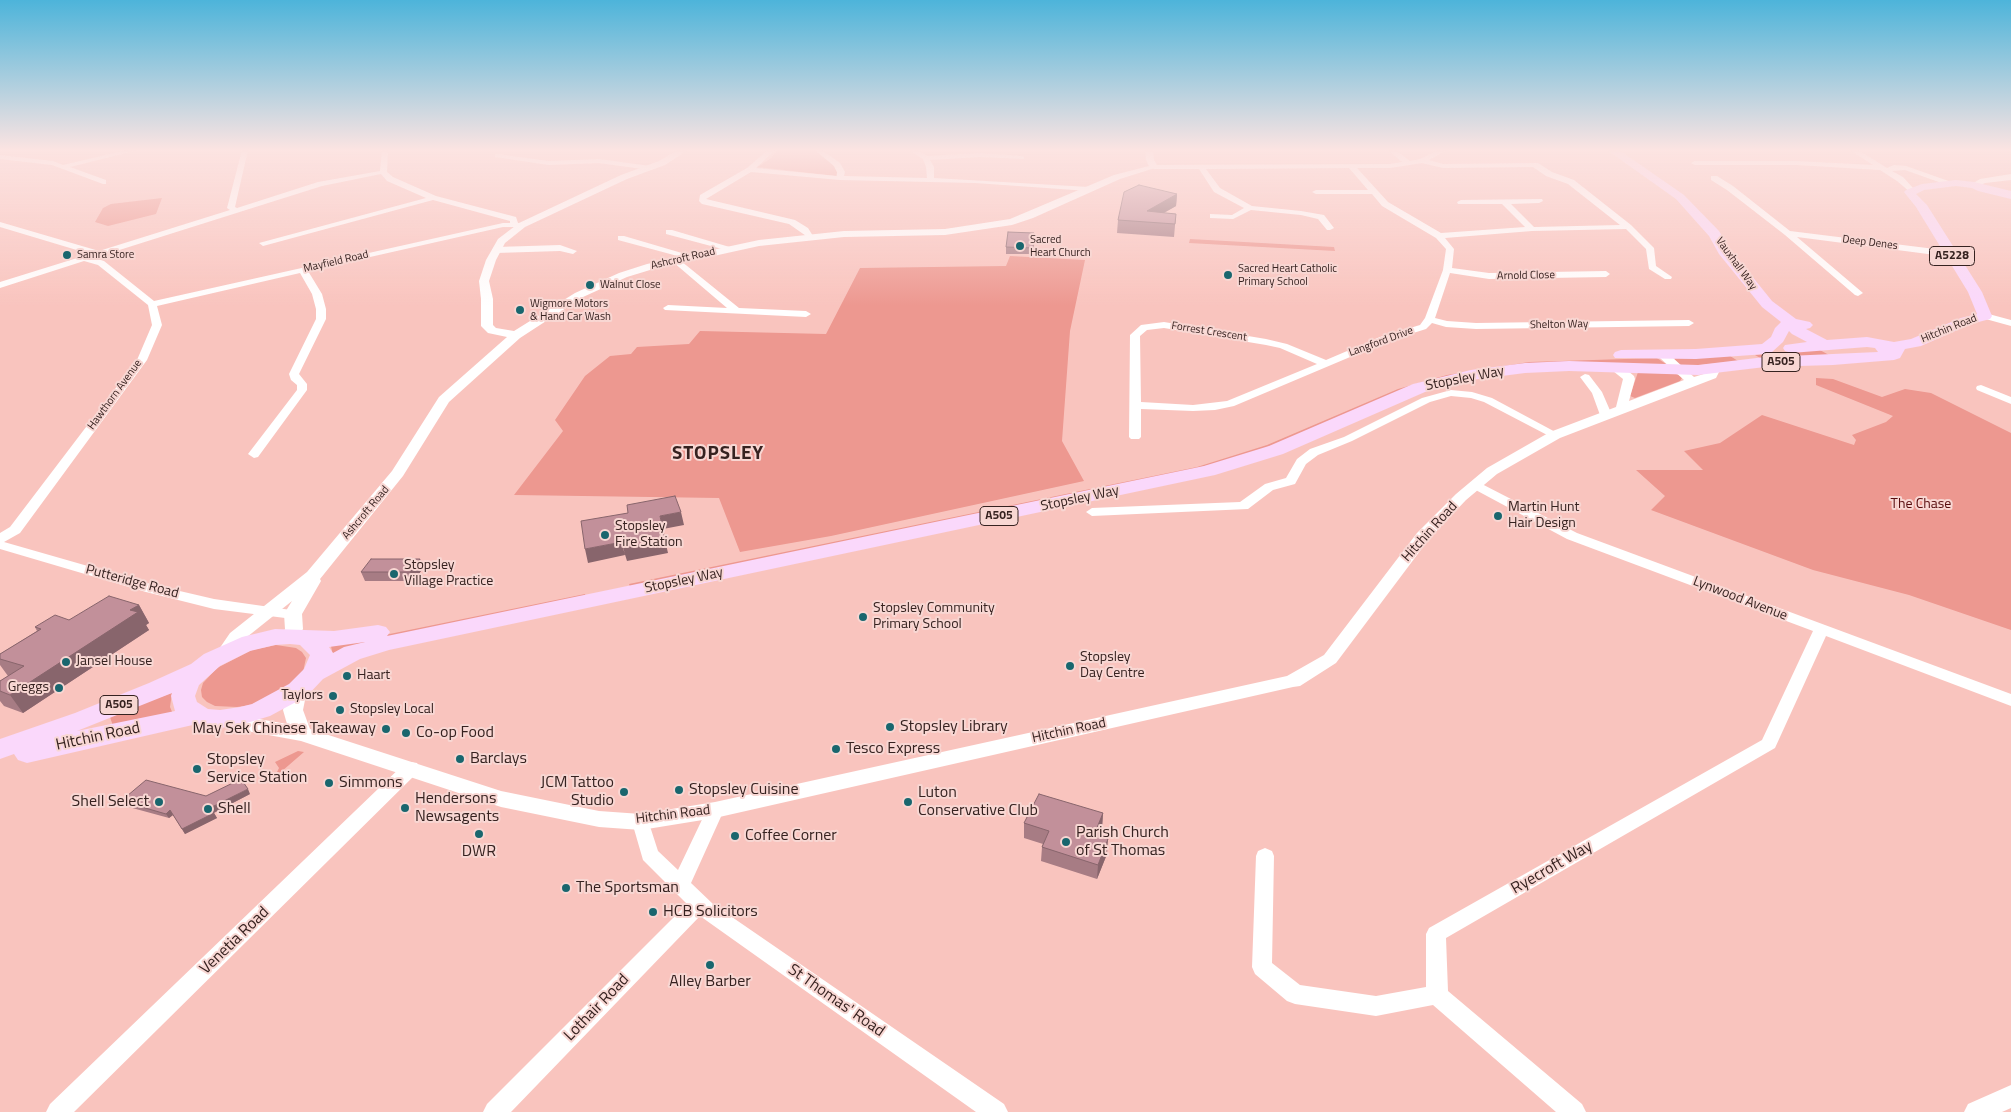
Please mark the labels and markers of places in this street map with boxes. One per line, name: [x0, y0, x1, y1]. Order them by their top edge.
place label: Sacred Heart Church: [1030, 233, 1091, 259]
marker: Sacred Heart Church: [1014, 240, 1026, 252]
place label: Samra Store: [77, 248, 134, 262]
marker: Samra Store: [61, 249, 73, 261]
place label: Sacred Heart Catholic Primary School: [1238, 262, 1337, 288]
marker: Sacred Heart Catholic Primary School: [1222, 269, 1234, 281]
place label: Walnut Close: [600, 278, 661, 292]
marker: Walnut Close: [584, 279, 596, 291]
place label: Wigmore Motors & Hand Car Wash: [530, 297, 611, 323]
marker: Wigmore Motors & Hand Car Wash: [514, 304, 526, 316]
place label: Martin Hunt Hair Design: [1508, 500, 1579, 532]
marker: Martin Hunt Hair Design: [1492, 510, 1504, 522]
place label: Stopsley Fire Station: [615, 519, 683, 552]
marker: Stopsley Fire Station: [599, 529, 611, 541]
place label: Stopsley Village Practice: [404, 558, 493, 590]
marker: Stopsley Village Practice: [388, 568, 400, 580]
place label: Stopsley Community Primary School: [873, 601, 995, 634]
marker: Stopsley Community Primary School: [857, 611, 869, 623]
place label: Stopsley Day Centre: [1080, 650, 1145, 682]
place label: Jansel House: [76, 654, 152, 670]
marker: Jansel House: [60, 656, 72, 668]
marker: Stopsley Day Centre: [1064, 660, 1076, 672]
place label: Haart: [357, 668, 390, 684]
marker: Haart: [341, 670, 353, 682]
place label: Greggs: [8, 680, 49, 696]
marker: Greggs: [53, 682, 65, 694]
place label: Taylors: [281, 688, 323, 704]
marker: Taylors: [327, 690, 339, 702]
place label: Stopsley Local: [350, 702, 434, 718]
marker: Stopsley Local: [334, 704, 346, 716]
place label: Stopsley Library: [900, 717, 1008, 737]
place label: May Sek Chinese Takeaway: [193, 719, 376, 739]
marker: Stopsley Library: [884, 721, 896, 733]
marker: May Sek Chinese Takeaway: [380, 723, 392, 735]
place label: Co-op Food: [416, 723, 494, 743]
marker: Co-op Food: [400, 727, 412, 739]
place label: Tesco Express: [846, 739, 940, 759]
marker: Tesco Express: [830, 743, 842, 755]
place label: Barclays: [470, 749, 527, 769]
place label: Stopsley Service Station: [207, 750, 307, 788]
marker: Barclays: [454, 753, 466, 765]
marker: Stopsley Service Station: [191, 763, 203, 775]
place label: Simmons: [339, 773, 402, 793]
place label: JCM Tattoo Studio: [541, 773, 614, 811]
marker: Simmons: [323, 777, 335, 789]
place label: Stopsley Cuisine: [689, 780, 798, 800]
place label: Luton Conservative Club: [918, 783, 1038, 821]
marker: Stopsley Cuisine: [673, 784, 685, 796]
marker: JCM Tattoo Studio: [618, 786, 630, 798]
place label: Hendersons Newsagents: [415, 789, 499, 827]
place label: Shell Select: [72, 792, 149, 812]
marker: Shell Select: [153, 796, 165, 808]
marker: Luton Conservative Club: [902, 796, 914, 808]
place label: Shell: [218, 799, 251, 819]
marker: Hendersons Newsagents: [399, 802, 411, 814]
marker: Shell: [202, 803, 214, 815]
place label: Parish Church of St Thomas: [1076, 823, 1169, 861]
place label: Coffee Corner: [745, 826, 837, 846]
marker: DWR: [473, 828, 485, 840]
marker: Coffee Corner: [729, 830, 741, 842]
marker: Parish Church of St Thomas: [1060, 836, 1072, 848]
place label: DWR: [462, 842, 496, 862]
place label: The Sportsman: [576, 878, 679, 898]
marker: The Sportsman: [560, 882, 572, 894]
place label: HCB Solicitors: [663, 902, 758, 922]
marker: HCB Solicitors: [647, 906, 659, 918]
marker: Alley Barber: [704, 959, 716, 971]
place label: Alley Barber: [669, 972, 751, 992]

